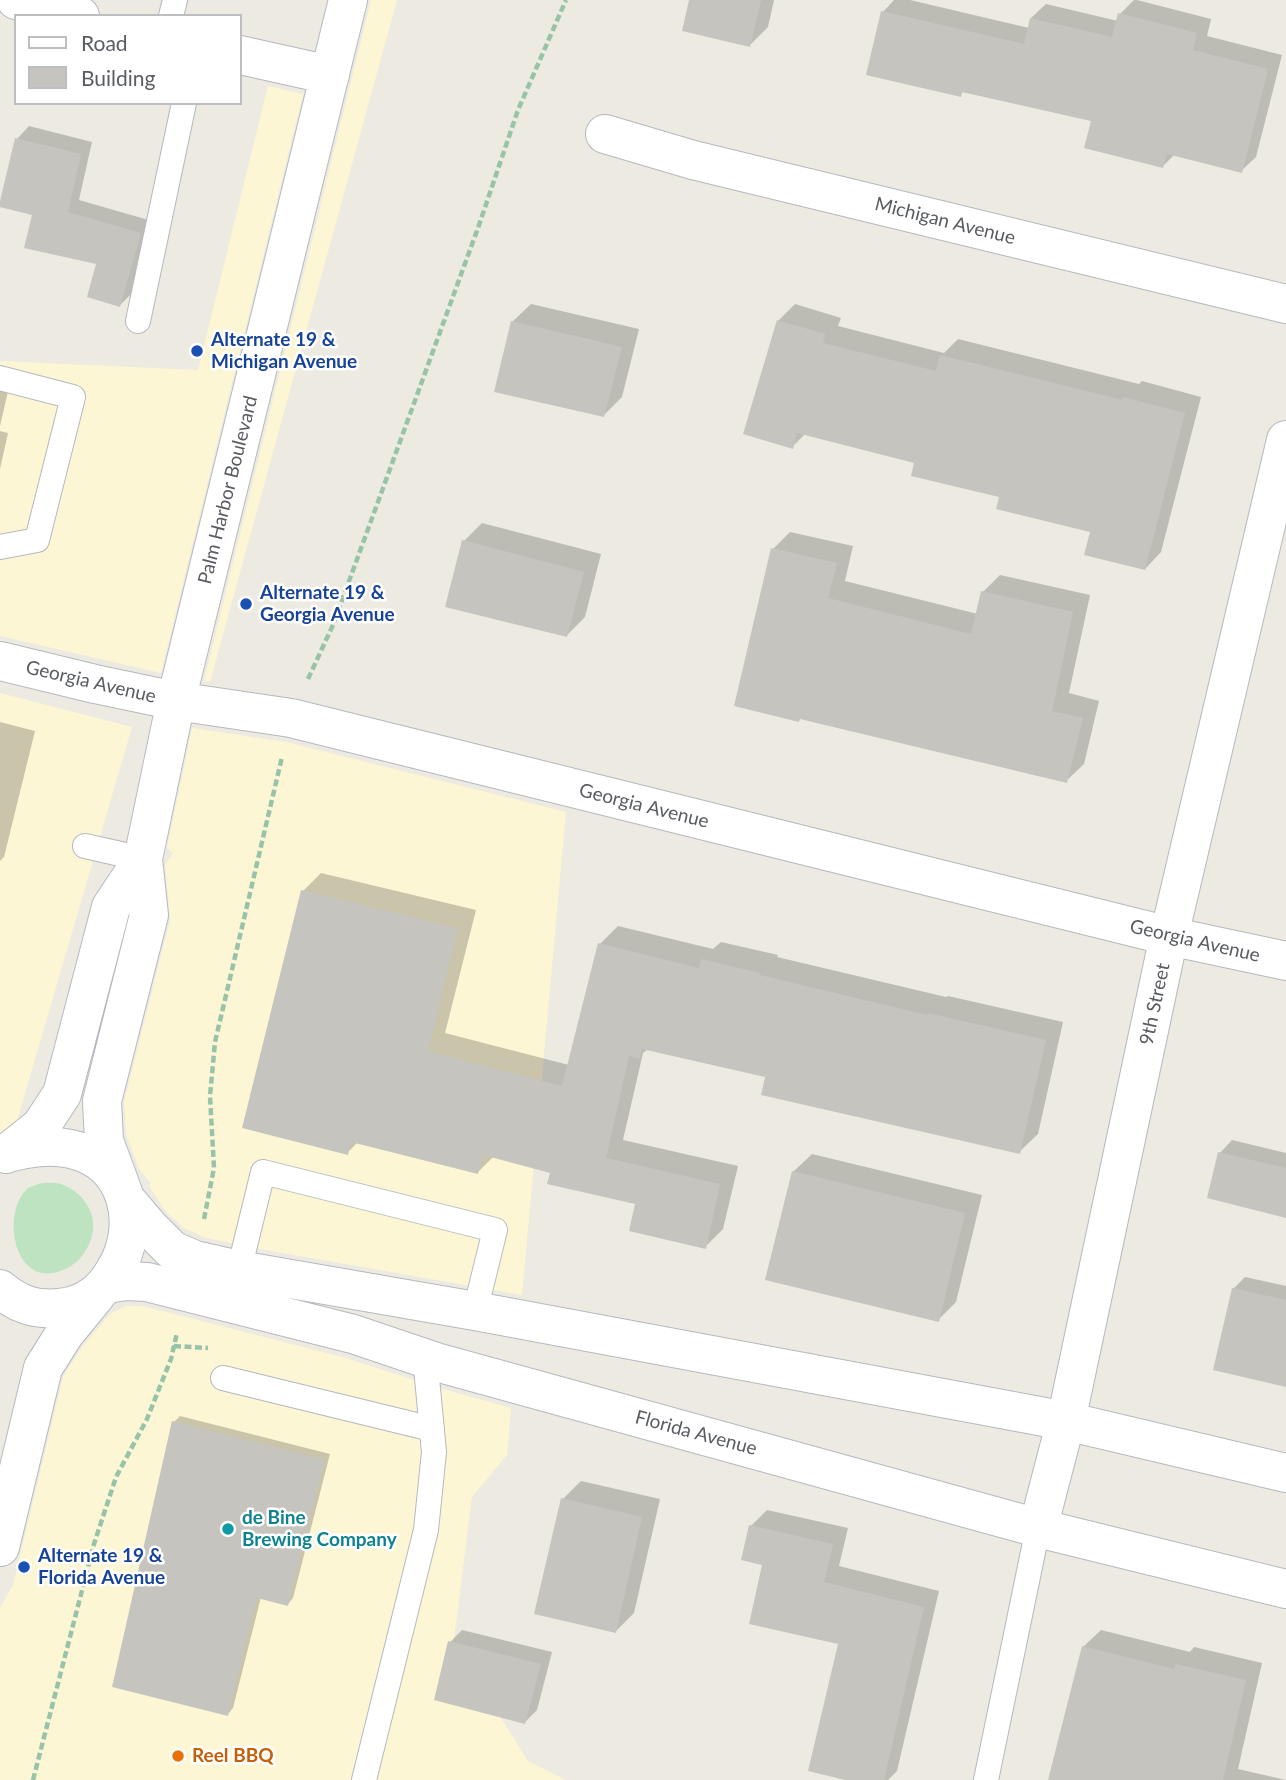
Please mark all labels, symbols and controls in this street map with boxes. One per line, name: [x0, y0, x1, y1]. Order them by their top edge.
legend: [14, 14, 242, 105]
text: Road: [81, 30, 128, 55]
text: Building: [81, 65, 156, 90]
street label: Michigan Avenue: [872, 193, 1018, 249]
place label: Alternate 19 & Michigan Avenue: [211, 329, 357, 373]
marker: Alternate 19 & Michigan Avenue: [189, 343, 205, 359]
street label: Palm Harbor Boulevard: [194, 393, 262, 587]
place label: Alternate 19 & Georgia Avenue: [260, 582, 395, 626]
marker: Alternate 19 & Georgia Avenue: [238, 596, 254, 612]
street label: Georgia Avenue: [24, 656, 158, 708]
street label: Georgia Avenue: [577, 779, 711, 833]
street label: Georgia Avenue: [1128, 915, 1262, 967]
street label: 9th Street: [1135, 961, 1175, 1047]
street label: Florida Avenue: [633, 1406, 759, 1460]
place label: de Bine Brewing Company: [242, 1507, 397, 1551]
marker: de Bine Brewing Company: [220, 1521, 236, 1537]
place label: Alternate 19 & Florida Avenue: [38, 1545, 165, 1589]
marker: Alternate 19 & Florida Avenue: [16, 1559, 32, 1575]
place label: Reel BBQ: [192, 1745, 274, 1767]
marker: Reel BBQ: [170, 1748, 186, 1764]

